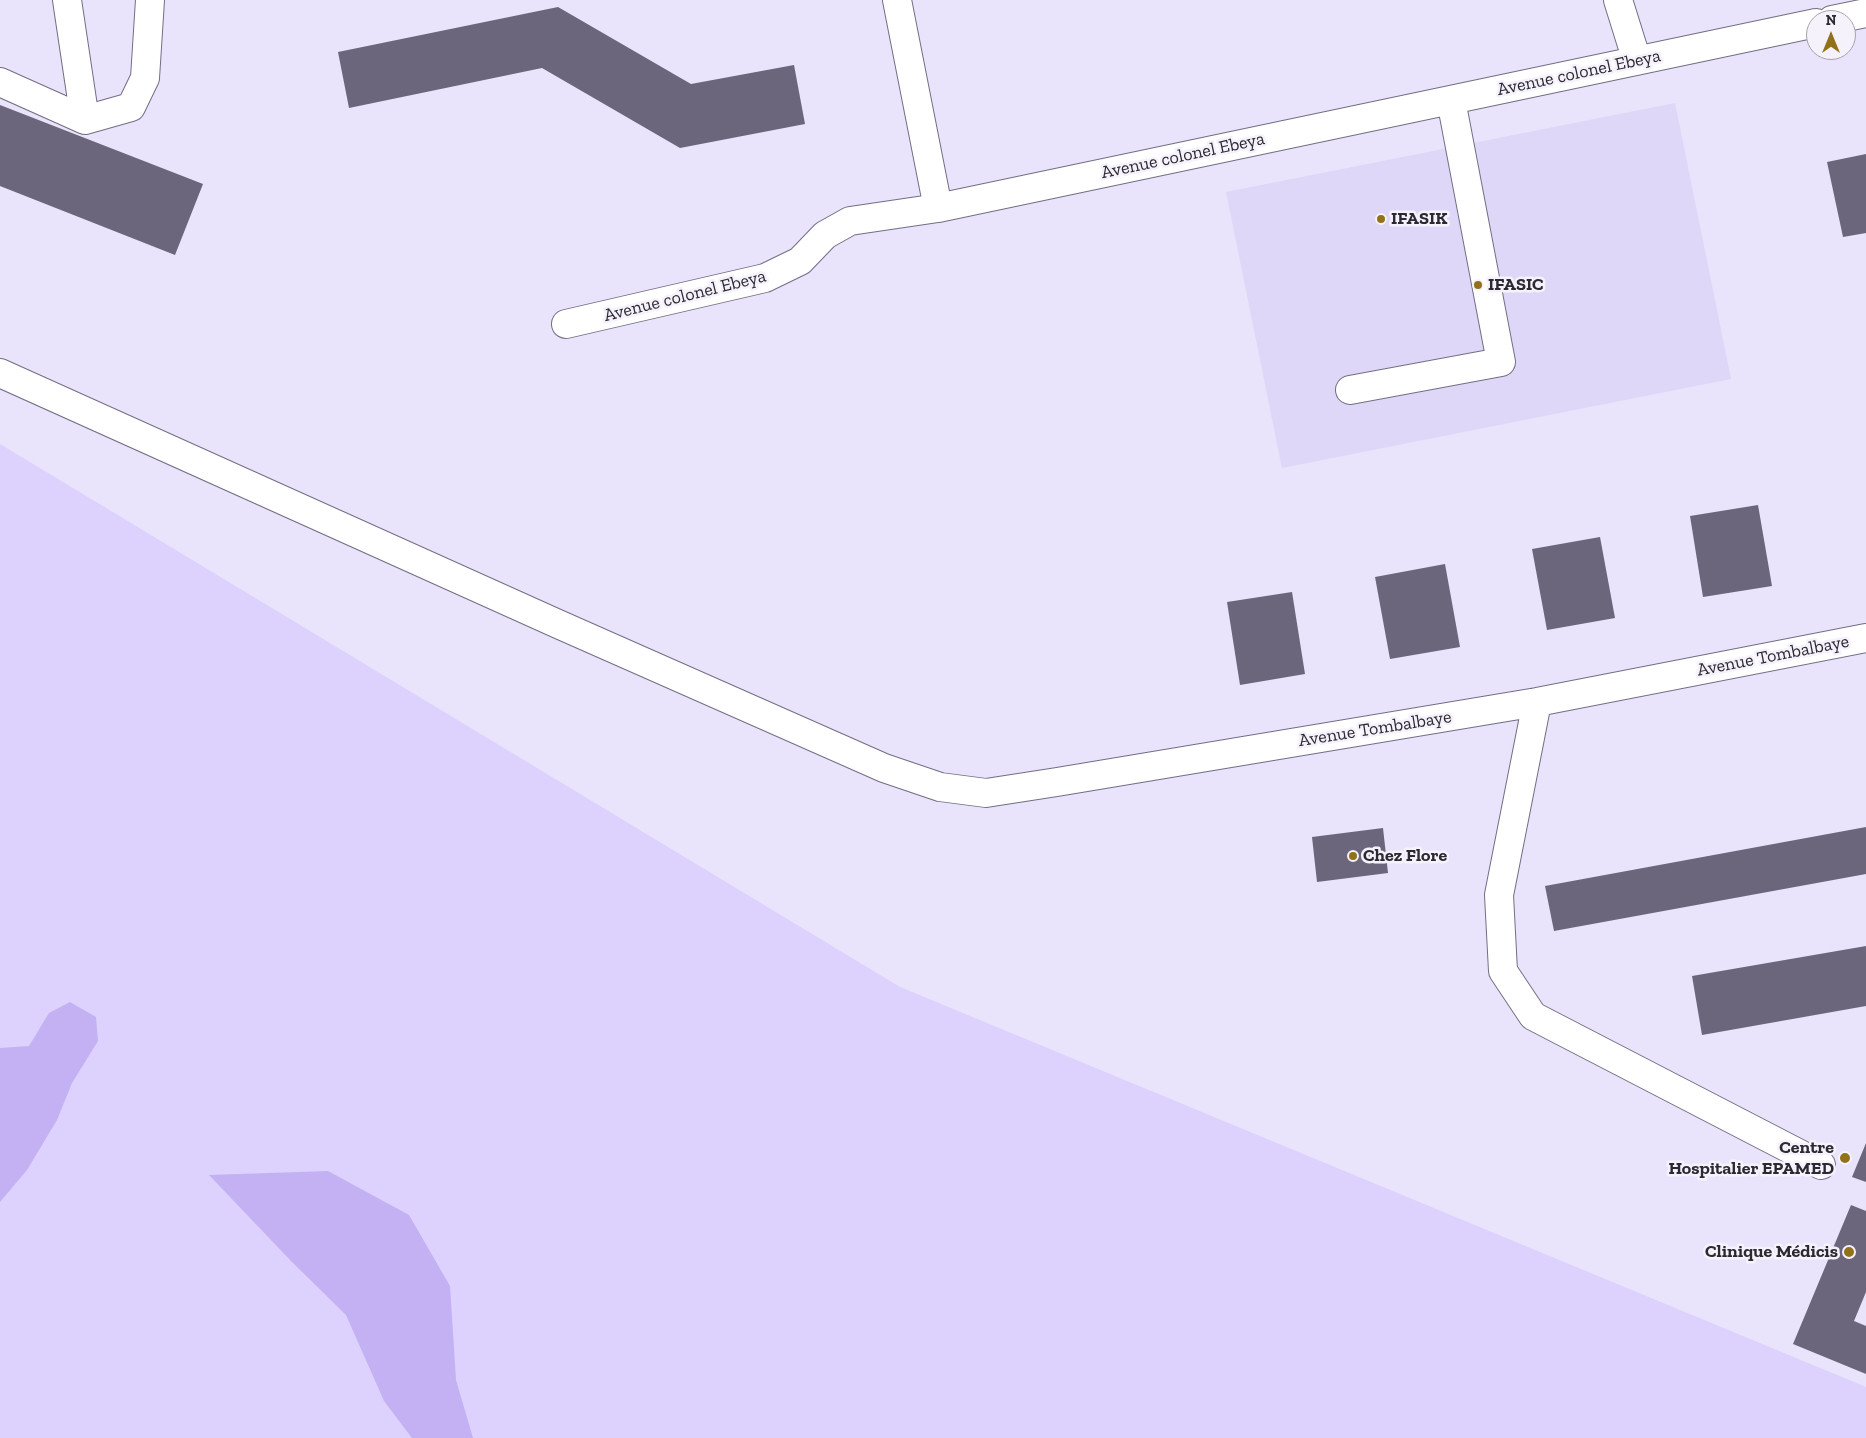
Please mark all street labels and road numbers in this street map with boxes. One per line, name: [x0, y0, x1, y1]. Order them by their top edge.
street label: Avenue colonel Ebeya: [1495, 45, 1663, 101]
street label: Avenue colonel Ebeya: [1099, 128, 1267, 184]
street label: Avenue colonel Ebeya: [602, 265, 768, 327]
street label: Avenue Tombalbaye: [1695, 631, 1851, 681]
street label: Avenue Tombalbaye: [1297, 706, 1453, 752]

